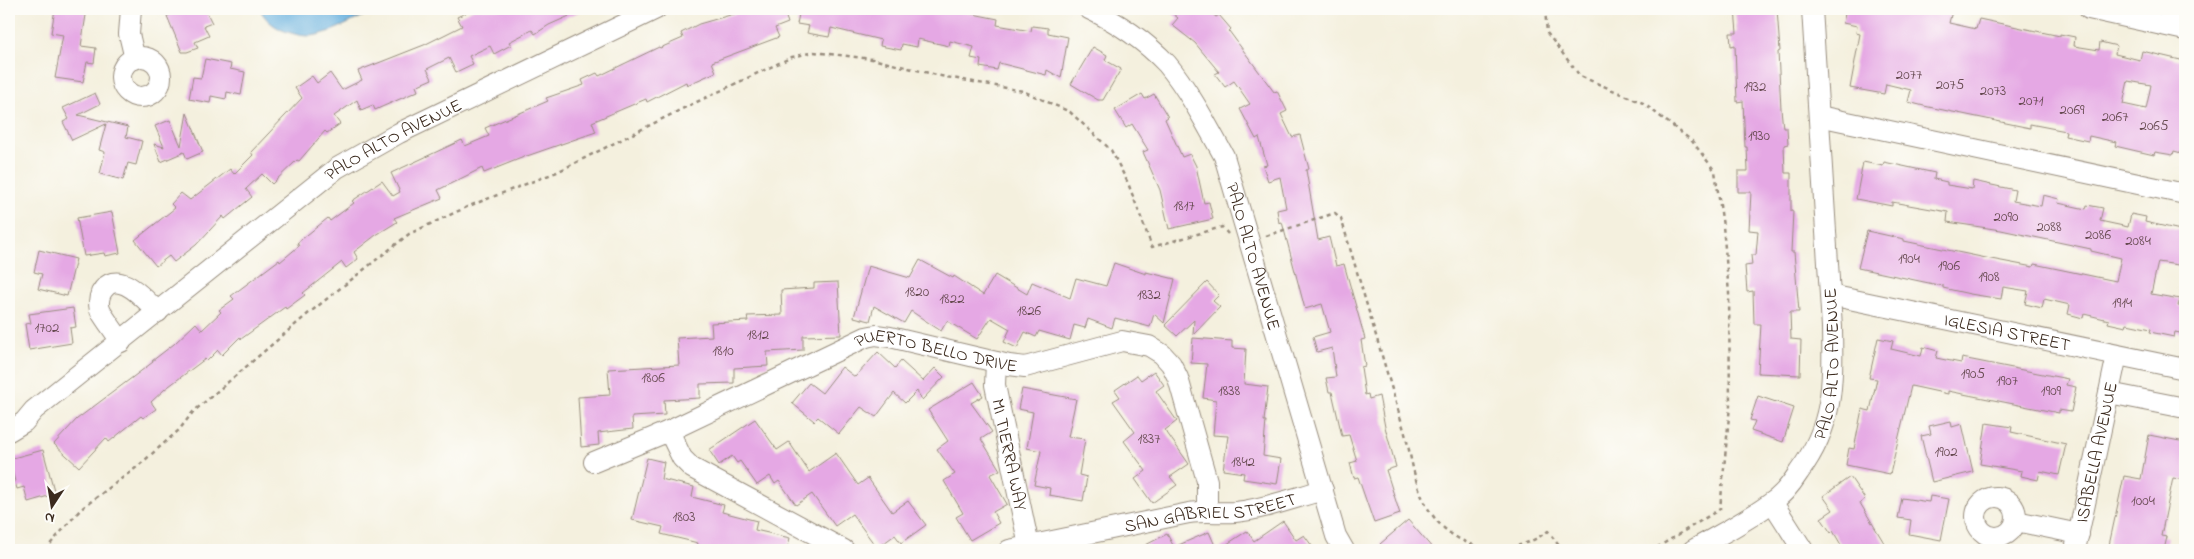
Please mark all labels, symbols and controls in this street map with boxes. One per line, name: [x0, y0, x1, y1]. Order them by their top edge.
house number: 2077: [1896, 64, 1922, 86]
house number: 2075: [1936, 74, 1965, 96]
house number: 1932: [1744, 76, 1767, 98]
house number: 2073: [1980, 80, 2006, 102]
house number: 2071: [2019, 90, 2044, 112]
street label: PALO ALTO AVENUE: [320, 93, 467, 188]
house number: 2069: [2059, 99, 2085, 121]
house number: 2067: [2102, 106, 2128, 128]
house number: 2065: [2139, 115, 2169, 137]
house number: 1930: [1748, 125, 1770, 147]
street label: PALO ALTO AVENUE: [1218, 180, 1286, 334]
house number: 1817: [1173, 195, 1195, 217]
house number: 2090: [1994, 206, 2019, 228]
house number: 2088: [2036, 216, 2062, 238]
house number: 2086: [2085, 224, 2111, 246]
house number: 2084: [2125, 230, 2151, 252]
house number: 1904: [1898, 248, 1920, 270]
house number: 1906: [1938, 255, 1961, 277]
house number: 1908: [1978, 266, 2000, 288]
house number: 1820: [905, 281, 930, 303]
house number: 1832: [1137, 284, 1162, 306]
street label: PALO ALTO AVENUE: [1808, 287, 1847, 444]
house number: 1822: [939, 288, 965, 310]
house number: 1914: [2112, 292, 2132, 314]
house number: 1826: [1017, 300, 1042, 322]
street label: IGLESIA STREET: [1941, 308, 2072, 360]
house number: 1702: [35, 317, 60, 339]
house number: 1812: [747, 324, 770, 346]
street label: PUERTO BELLO DRIVE: [851, 324, 1019, 381]
house number: 1810: [712, 340, 734, 362]
house number: 1905: [1961, 363, 1986, 385]
house number: 1806: [641, 367, 665, 389]
house number: 1907: [1996, 370, 2018, 392]
house number: 1838: [1218, 380, 1240, 402]
house number: 1909: [2041, 380, 2062, 402]
street label: ISABELLA AVENUE: [2070, 380, 2126, 526]
street label: MI TIERRA WAY: [983, 396, 1032, 514]
house number: 1837: [1138, 428, 1160, 450]
house number: 1902: [1934, 441, 1958, 463]
house number: 1842: [1231, 451, 1256, 473]
north arrow: [28, 482, 78, 532]
street label: SAN GABRIEL STREET: [1122, 488, 1300, 541]
house number: 1004: [2131, 490, 2155, 512]
text: N: [43, 506, 56, 529]
house number: 1803: [672, 506, 696, 528]

